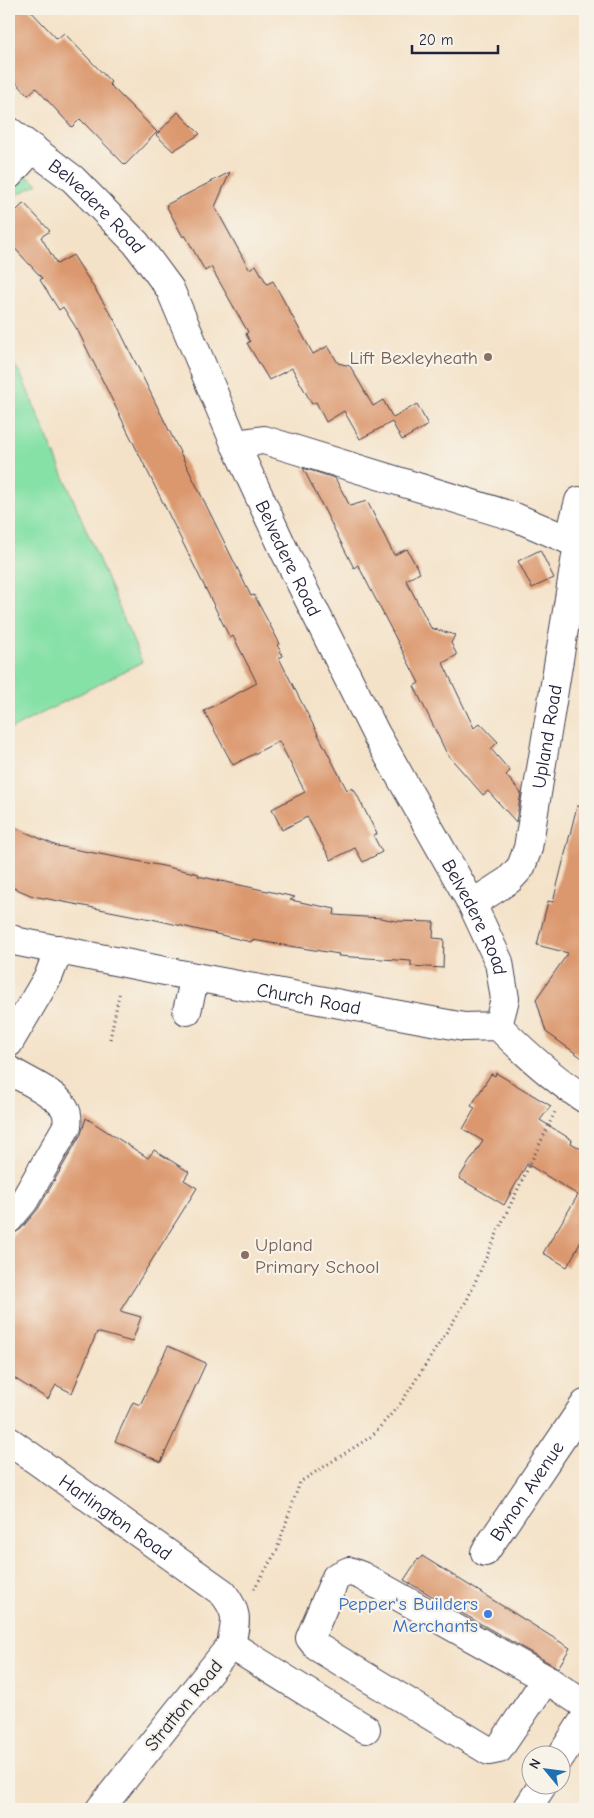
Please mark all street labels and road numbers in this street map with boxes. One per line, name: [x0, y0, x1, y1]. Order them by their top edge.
street label: Belvedere Road: [44, 155, 150, 258]
street label: Belvedere Road: [250, 497, 325, 620]
street label: Upland Road: [528, 683, 567, 790]
street label: Belvedere Road: [437, 856, 511, 976]
street label: Church Road: [255, 979, 362, 1020]
street label: Bynon Avenue: [486, 1437, 569, 1545]
street label: Harlington Road: [55, 1470, 176, 1565]
street label: Stratton Road: [140, 1656, 227, 1756]

